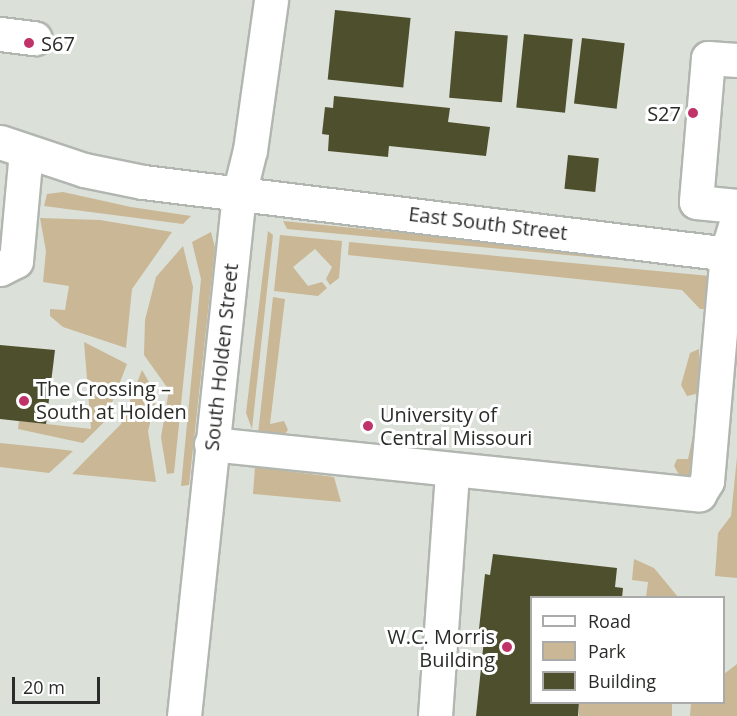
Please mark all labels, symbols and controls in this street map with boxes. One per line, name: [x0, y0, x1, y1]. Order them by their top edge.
place label: S67: [41, 31, 75, 55]
marker: S67: [22, 36, 36, 50]
place label: S27: [647, 101, 681, 125]
marker: S27: [686, 106, 700, 120]
street label: East South Street: [407, 201, 569, 245]
street label: South Holden Street: [199, 262, 243, 452]
place label: The Crossing – South at Holden: [36, 377, 187, 424]
marker: The Crossing – South at Holden: [17, 394, 31, 408]
place label: University of Central Missouri: [380, 402, 532, 449]
marker: University of Central Missouri: [361, 419, 375, 433]
legend: [530, 596, 725, 704]
text: Road: [588, 609, 631, 633]
place label: W.C. Morris Building: [387, 624, 495, 671]
text: Park: [588, 639, 626, 663]
marker: W.C. Morris Building: [500, 640, 514, 654]
scale bar: [15, 665, 104, 703]
text: Building: [588, 669, 656, 693]
text: 20 m: [23, 675, 65, 699]

